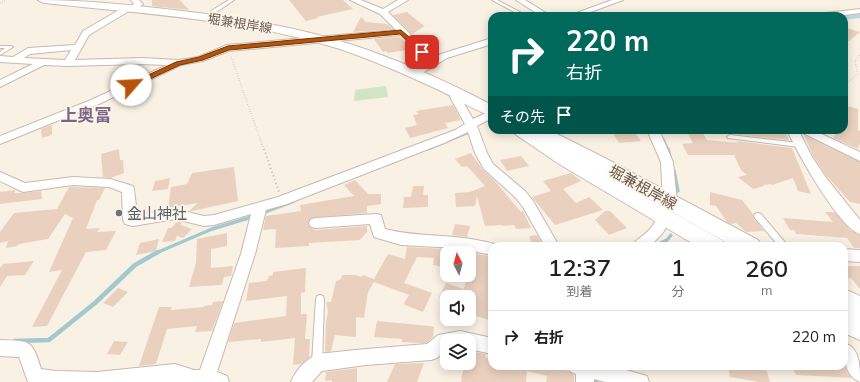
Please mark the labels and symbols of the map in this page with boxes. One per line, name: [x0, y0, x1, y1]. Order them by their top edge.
street label: 堀兼根岸線: [207, 10, 273, 36]
pin: [405, 35, 439, 69]
position arrow: [110, 64, 152, 106]
district label: 上奥富: [61, 104, 112, 125]
street label: 堀兼根岸線: [606, 161, 680, 213]
place label: 金山神社: [127, 204, 187, 223]
marker: 金山神社: [114, 208, 124, 218]
north arrow: [440, 246, 476, 282]

